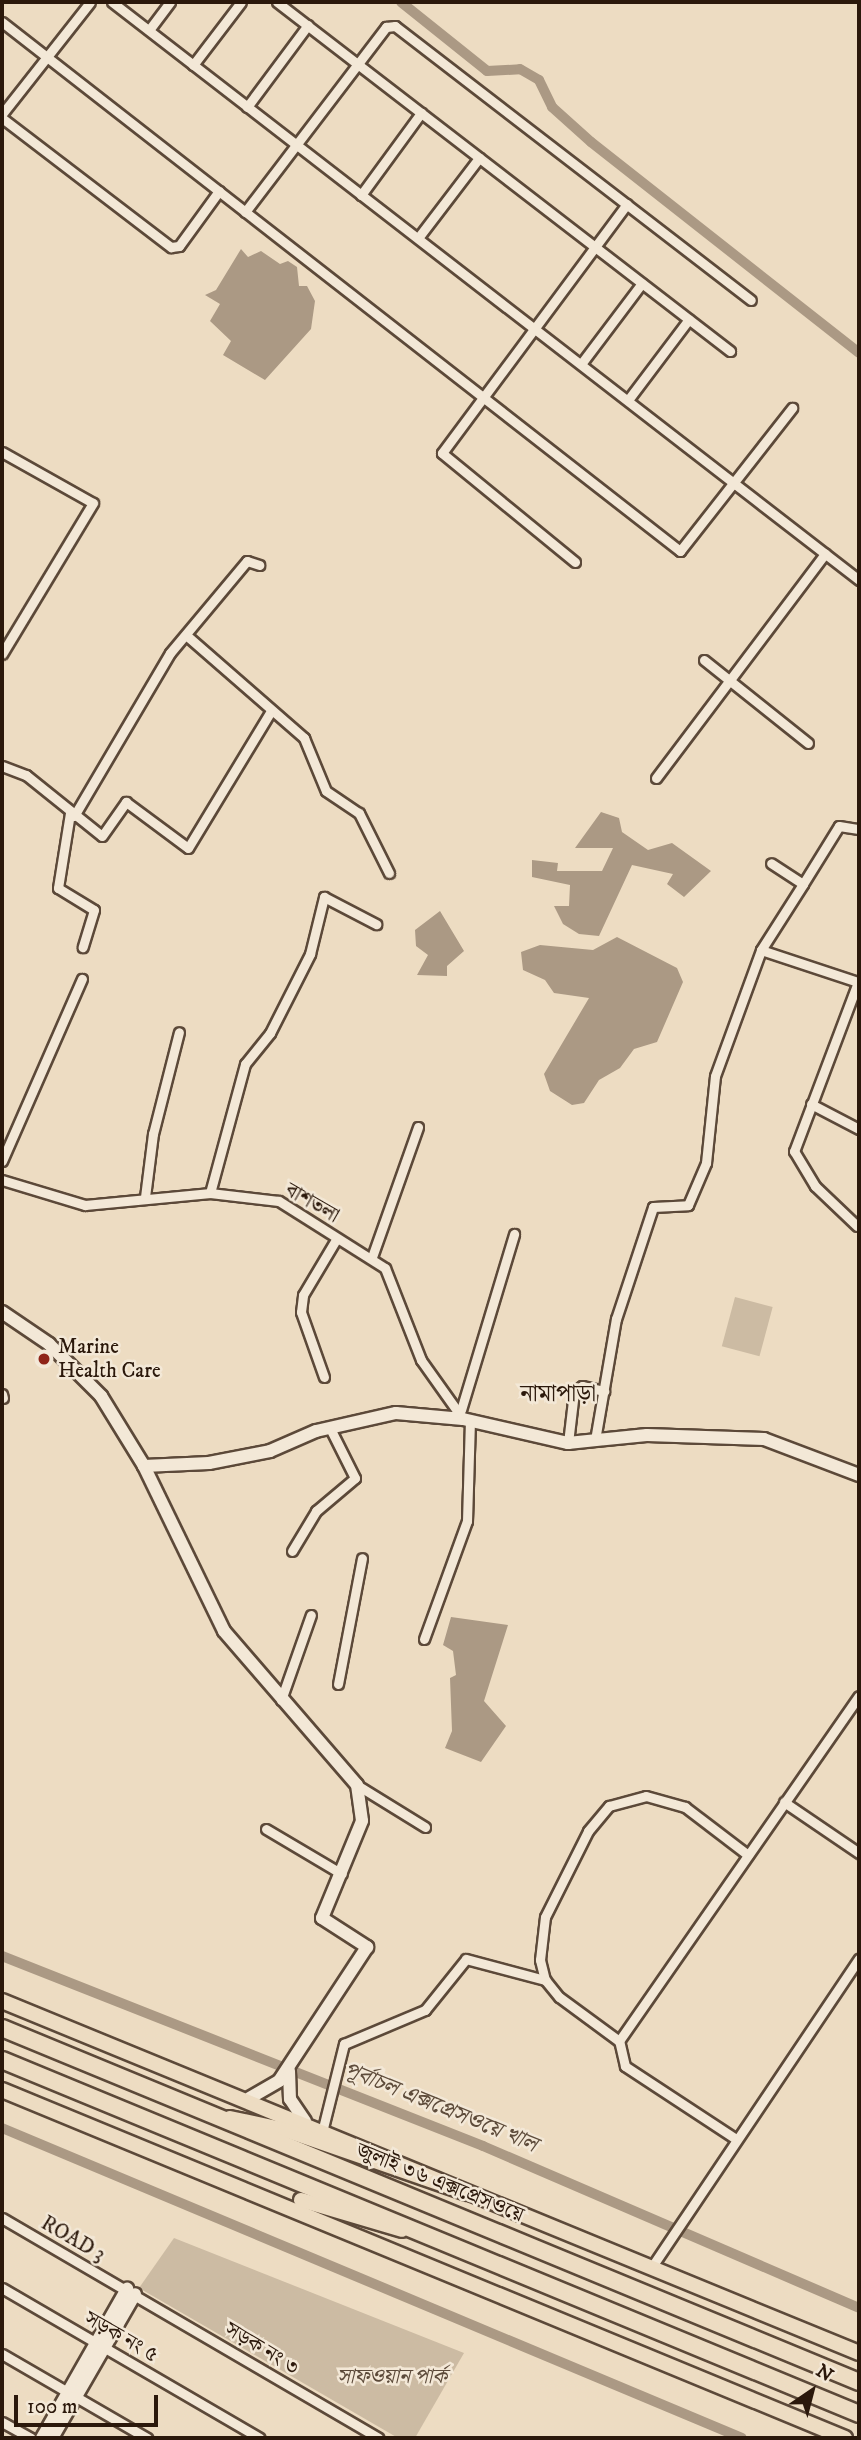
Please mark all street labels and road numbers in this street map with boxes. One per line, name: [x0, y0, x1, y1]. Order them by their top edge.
street label: বাশতলা: [280, 1178, 344, 1228]
street label: জুলাই ৩৬ এক্সপ্রেসওয়ে: [353, 2138, 527, 2228]
street label: ROAD 3: [36, 2211, 110, 2267]
street label: সড়ক নং ৫: [80, 2306, 162, 2368]
street label: সড়ক নং ৩: [220, 2317, 304, 2381]

